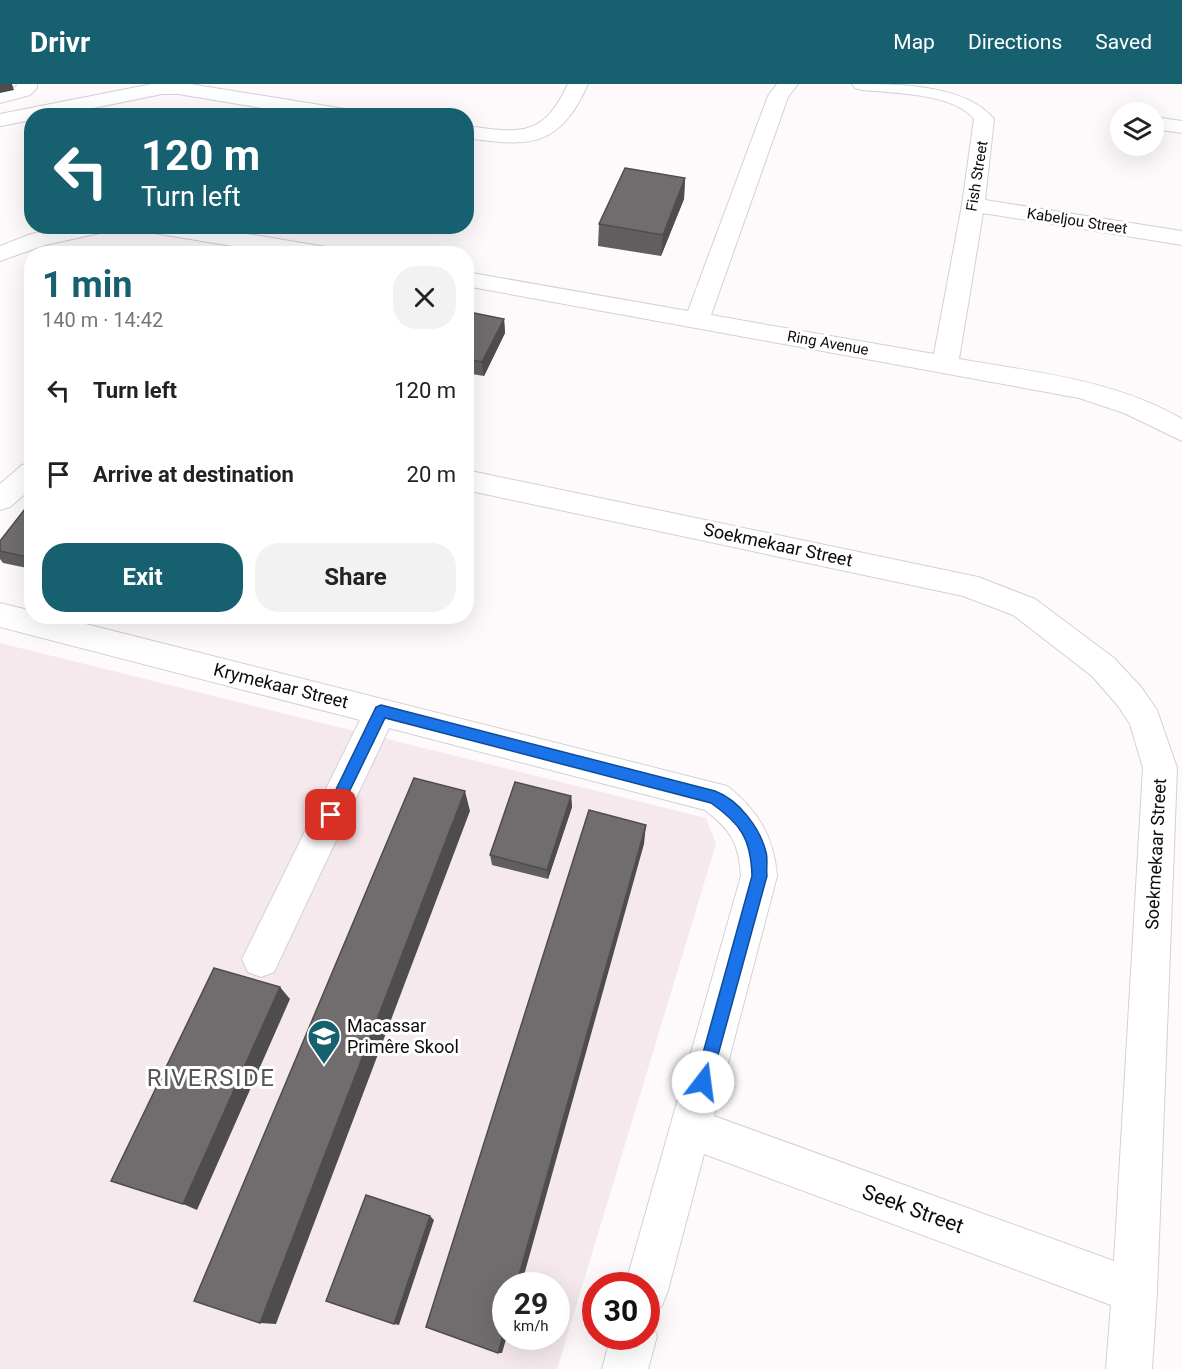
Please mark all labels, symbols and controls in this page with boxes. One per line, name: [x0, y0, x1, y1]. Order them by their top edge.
text: Drivr: [30, 26, 90, 59]
text: Map: [893, 30, 935, 54]
text: Directions: [968, 30, 1062, 54]
text: Saved: [1095, 30, 1152, 54]
map controls: [1110, 102, 1164, 156]
button: layers: [1110, 102, 1164, 156]
text: 120 m: [141, 131, 260, 180]
icon: left: [42, 132, 120, 210]
street label: Fish Street: [963, 139, 991, 213]
text: Turn left: [141, 181, 241, 213]
street label: Kabeljou Street: [1026, 204, 1129, 238]
text: 1 min: [42, 264, 133, 306]
button: close: [393, 266, 456, 329]
text: 140 m · 14:42: [42, 308, 163, 332]
street label: Ring Avenue: [786, 327, 870, 359]
icon: left: [42, 374, 75, 407]
text: Turn left: [93, 378, 177, 403]
text: 120 m: [394, 378, 456, 403]
icon: arrive: [42, 458, 75, 491]
text: Arrive at destination: [93, 462, 294, 487]
text: 20 m: [407, 462, 456, 487]
street label: Soekmekaar Street: [702, 518, 855, 571]
button: Exit: [42, 543, 243, 612]
button: Share: [255, 543, 456, 612]
street label: Krymekaar Street: [212, 659, 351, 712]
street label: Soekmekaar Street: [1141, 778, 1170, 930]
pin: [305, 789, 356, 840]
icon: arrive: [314, 798, 347, 831]
place label: Macassar Primêre Skool: [347, 1015, 459, 1057]
school or university icon: Macassar Primêre Skool: [306, 1018, 342, 1065]
position arrow: [671, 1050, 735, 1114]
district label: RIVERSIDE: [147, 1064, 275, 1092]
street label: Seek Street: [859, 1180, 967, 1238]
speed limit sign: 30: [582, 1272, 660, 1350]
text: 29: [514, 1286, 548, 1321]
text: km/h: [513, 1317, 549, 1335]

